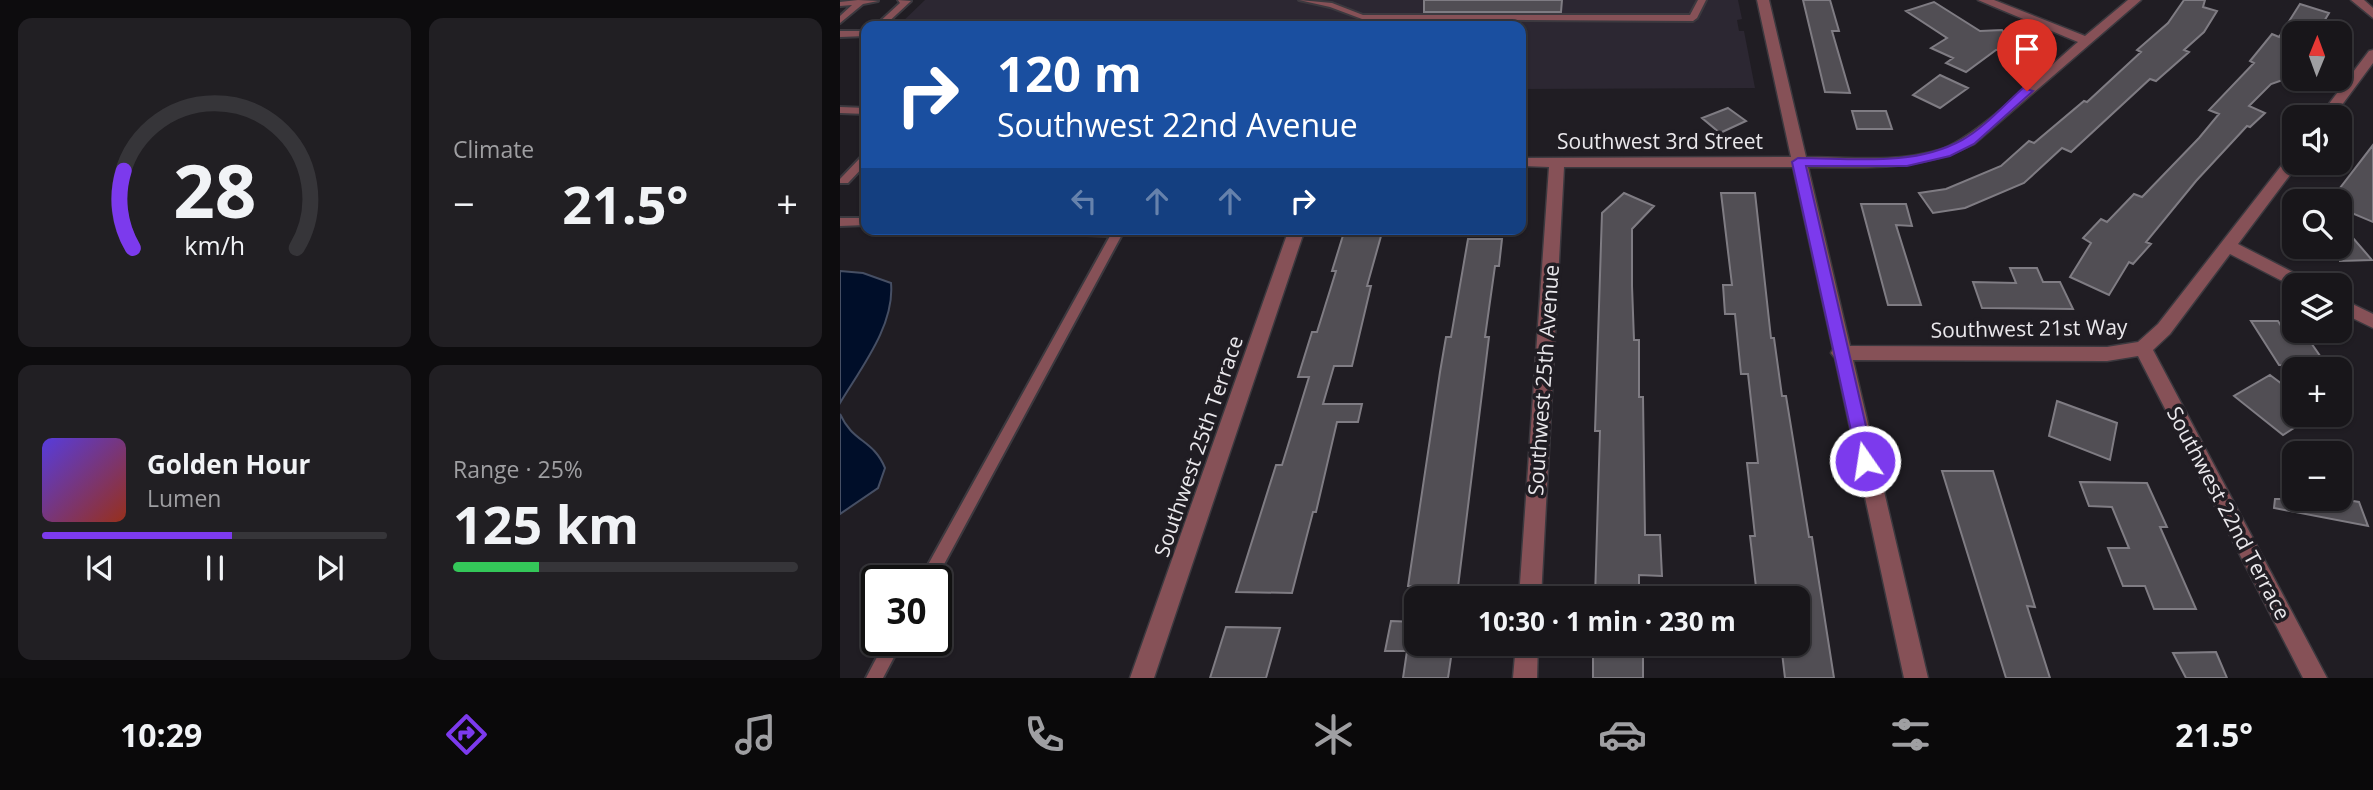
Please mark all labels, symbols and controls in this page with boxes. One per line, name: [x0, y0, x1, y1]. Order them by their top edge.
pin: [1997, 19, 2057, 91]
north arrow: [2282, 21, 2352, 91]
map controls: [2282, 21, 2352, 511]
icon: arrive: [2008, 30, 2046, 68]
text: 120 m: [997, 40, 1142, 106]
icon: right: [882, 49, 973, 140]
text: Southwest 22nd Avenue: [997, 103, 1358, 146]
button: sound: [2282, 105, 2352, 175]
street label: Southwest 3rd Street: [1557, 127, 1763, 155]
text: Climate: [453, 133, 534, 165]
text: 28: [173, 141, 256, 240]
text: 21.5°: [562, 168, 689, 239]
text: −: [453, 177, 475, 229]
text: +: [776, 177, 798, 229]
icon: left: [1065, 182, 1103, 220]
icon: ahead: [1138, 182, 1176, 220]
icon: ahead: [1211, 182, 1249, 220]
icon: right: [1284, 182, 1322, 220]
button: search: [2282, 189, 2352, 259]
text: km/h: [184, 228, 245, 262]
street label: Southwest 25th Avenue: [1521, 264, 1565, 496]
button: layers: [2282, 273, 2352, 343]
street label: Southwest 21st Way: [1930, 312, 2128, 344]
street label: Southwest 25th Terrace: [1147, 332, 1249, 560]
button: +: [2282, 357, 2352, 427]
street label: Southwest 22nd Terrace: [2161, 402, 2297, 624]
position arrow: [1828, 424, 1902, 498]
button: −: [2282, 441, 2352, 511]
text: Golden Hour: [147, 446, 310, 482]
text: Range · 25%: [453, 453, 583, 485]
text: Lumen: [147, 482, 221, 514]
text: 125 km: [453, 488, 639, 559]
icon: previous: [81, 549, 119, 587]
icon: pause: [196, 549, 234, 587]
icon: next: [311, 549, 349, 587]
speed limit sign: 30: [861, 565, 952, 656]
text: 10:30 · 1 min · 230 m: [1478, 603, 1736, 639]
icon: directions: [442, 710, 491, 759]
icon: music: [731, 710, 780, 759]
icon: phone: [1020, 710, 1069, 759]
icon: climate: [1309, 710, 1358, 759]
icon: car: [1598, 710, 1647, 759]
icon: filters: [1886, 710, 1935, 759]
text: 10:29: [120, 713, 202, 756]
text: 21.5°: [2175, 713, 2253, 756]

